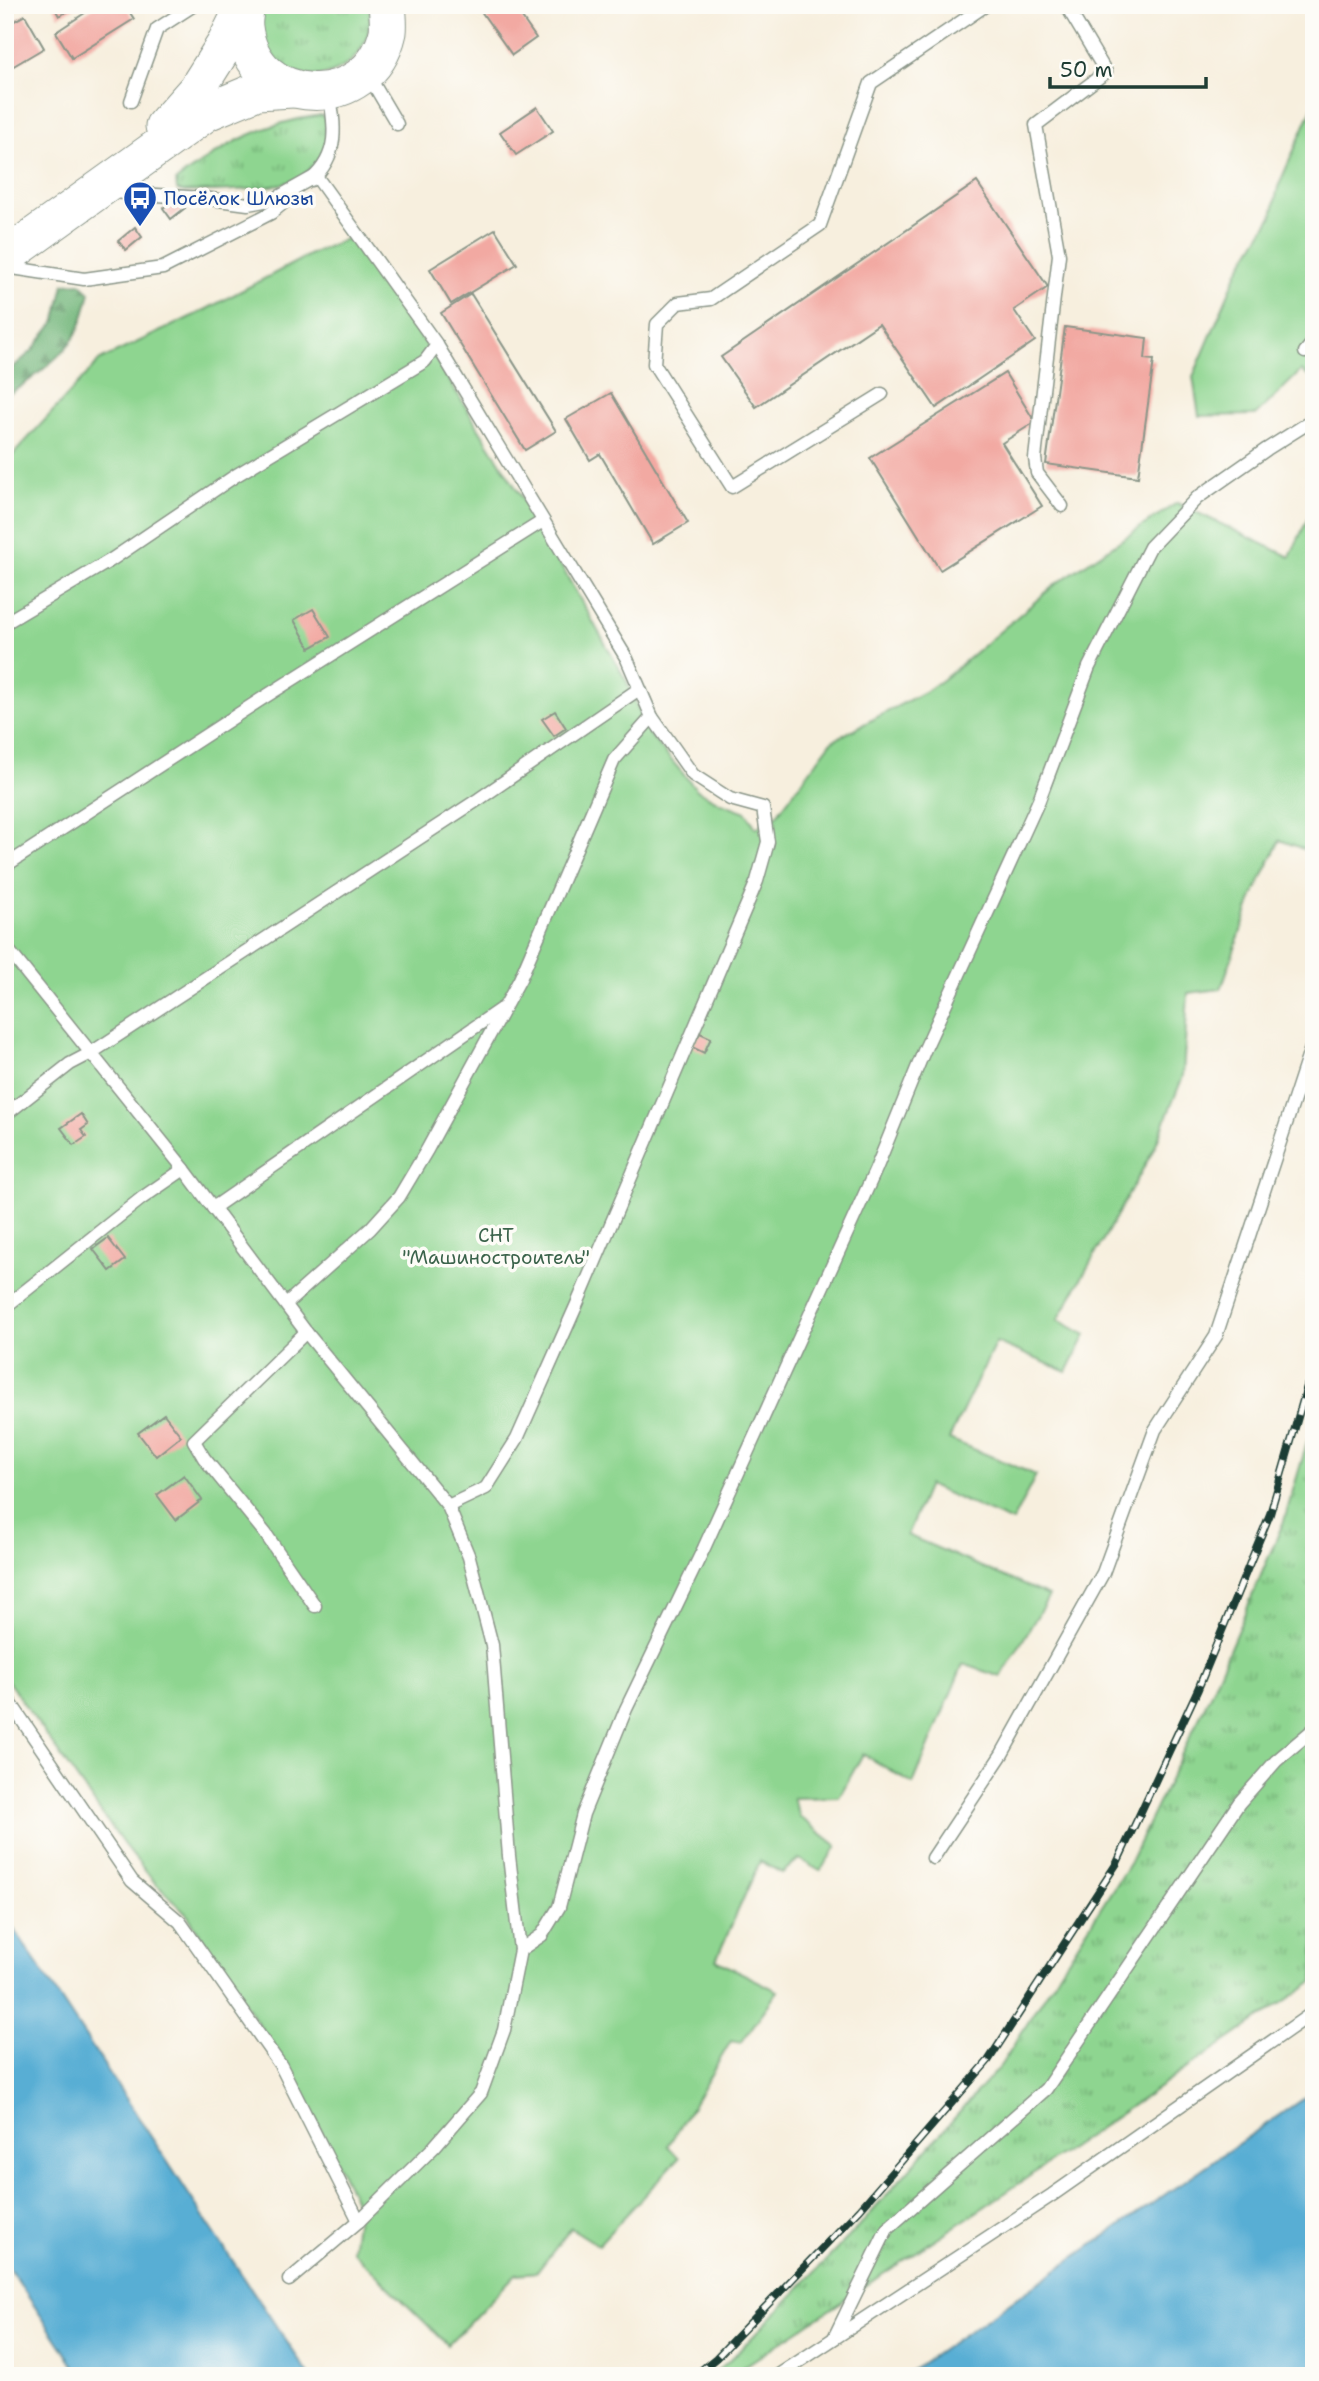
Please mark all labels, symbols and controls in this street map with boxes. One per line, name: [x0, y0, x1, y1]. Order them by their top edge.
scale bar: [1050, 46, 1205, 90]
text: 50 m: [1060, 56, 1113, 84]
bus stop icon: Посёлок Шлюзы: [121, 179, 159, 228]
place label: Посёлок Шлюзы: [164, 186, 314, 211]
park label: СНТ "Машиностроитель": [402, 1223, 590, 1270]

